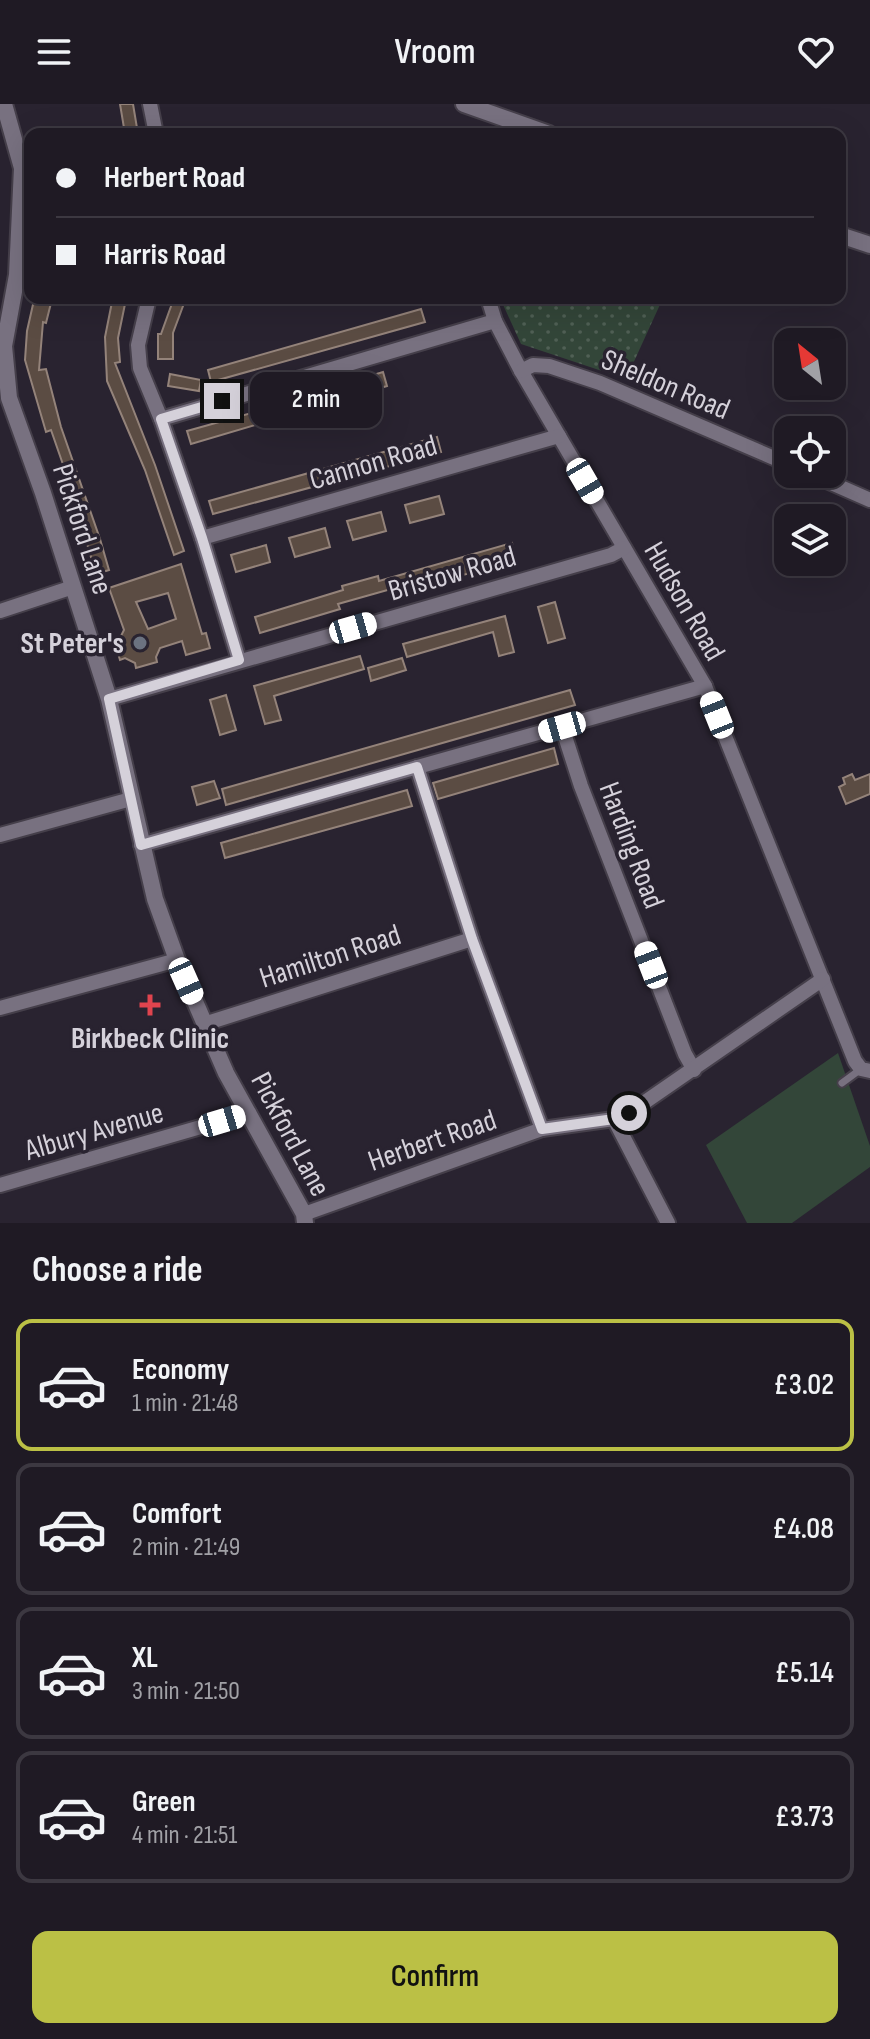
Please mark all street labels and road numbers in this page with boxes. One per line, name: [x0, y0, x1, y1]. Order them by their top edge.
street label: Sheldon Road: [596, 342, 735, 428]
street label: Cannon Road: [305, 428, 441, 498]
street label: Pickford Lane: [44, 459, 120, 599]
street label: Hudson Road: [636, 536, 732, 667]
street label: Bristow Road: [384, 539, 520, 609]
street label: Harding Road: [591, 777, 672, 914]
street label: Hamilton Road: [255, 917, 405, 997]
street label: Pickford Lane: [243, 1066, 338, 1203]
street label: Albury Avenue: [20, 1095, 168, 1169]
street label: Herbert Road: [363, 1102, 501, 1180]

